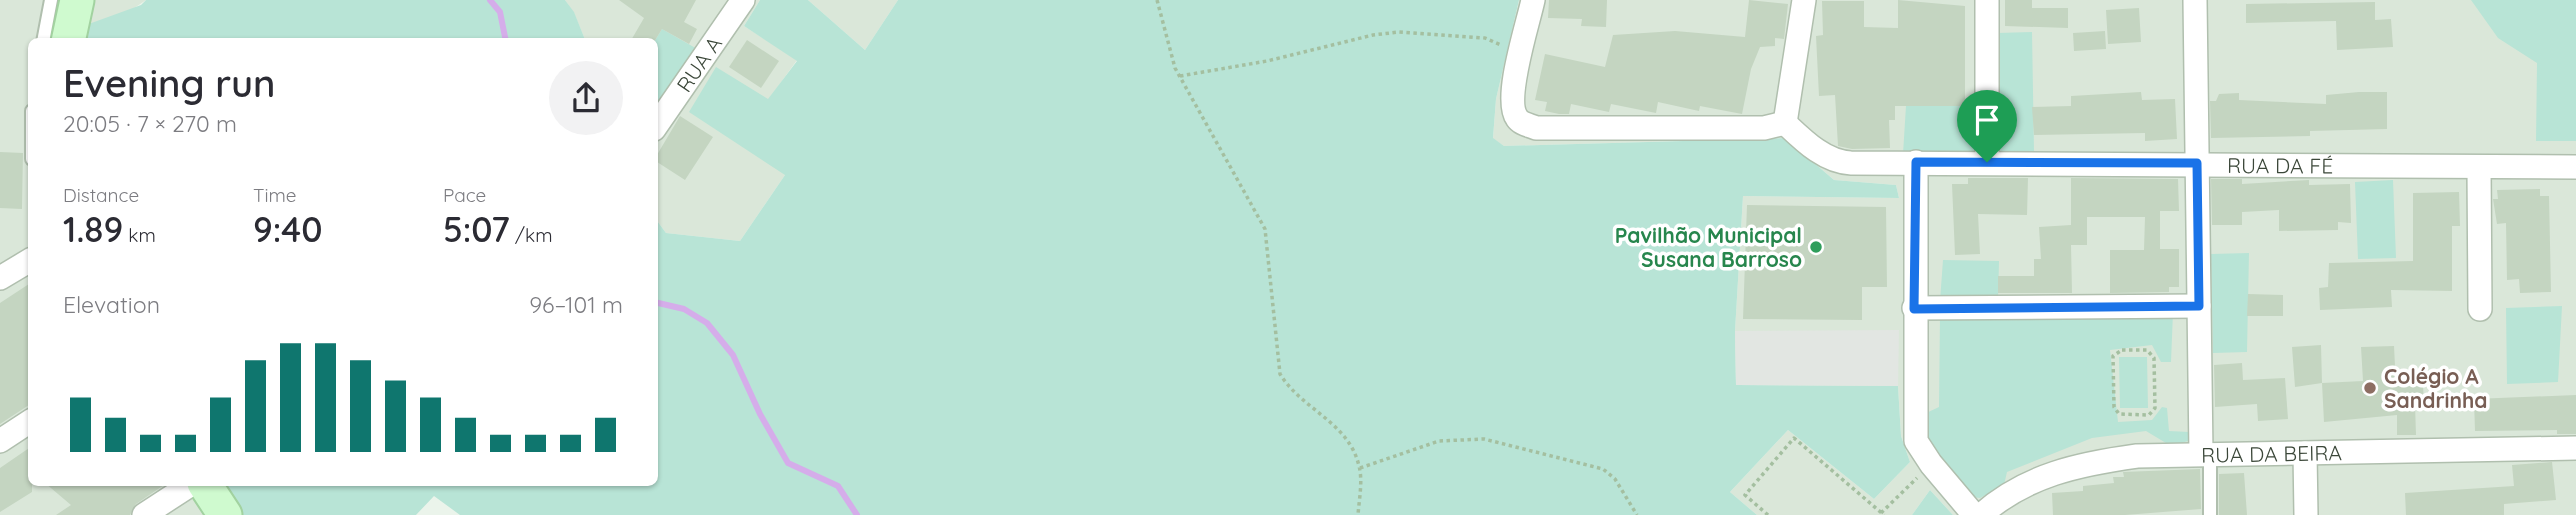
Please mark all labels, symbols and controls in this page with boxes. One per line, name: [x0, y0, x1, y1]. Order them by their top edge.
street label: RUA A: [671, 31, 727, 97]
text: Evening run: [63, 59, 276, 107]
button: share: [549, 61, 623, 135]
pin: [1957, 90, 2017, 162]
icon: arrive: [1968, 101, 2006, 139]
text: 20:05 · 7 × 270 m: [63, 109, 237, 138]
street label: RUA DA FÉ: [2227, 152, 2333, 179]
text: Distance: [63, 183, 139, 207]
text: Time: [253, 183, 297, 207]
text: Pace: [443, 183, 486, 207]
text: 1.89: [63, 207, 123, 251]
text: 9:40: [253, 207, 322, 251]
text: 5:07: [443, 207, 510, 251]
place label: Pavilhão Municipal Susana Barroso: [1615, 222, 1802, 272]
text: km: [123, 223, 156, 247]
text: /km: [510, 223, 552, 247]
marker: Pavilhão Municipal Susana Barroso: [1808, 239, 1824, 255]
text: Elevation: [63, 290, 160, 319]
text: 96–101 m: [529, 290, 623, 319]
place label: Colégio A Sandrinha: [2384, 363, 2488, 413]
marker: Colégio A Sandrinha: [2362, 380, 2378, 396]
street label: RUA DA BEIRA: [2201, 439, 2342, 468]

